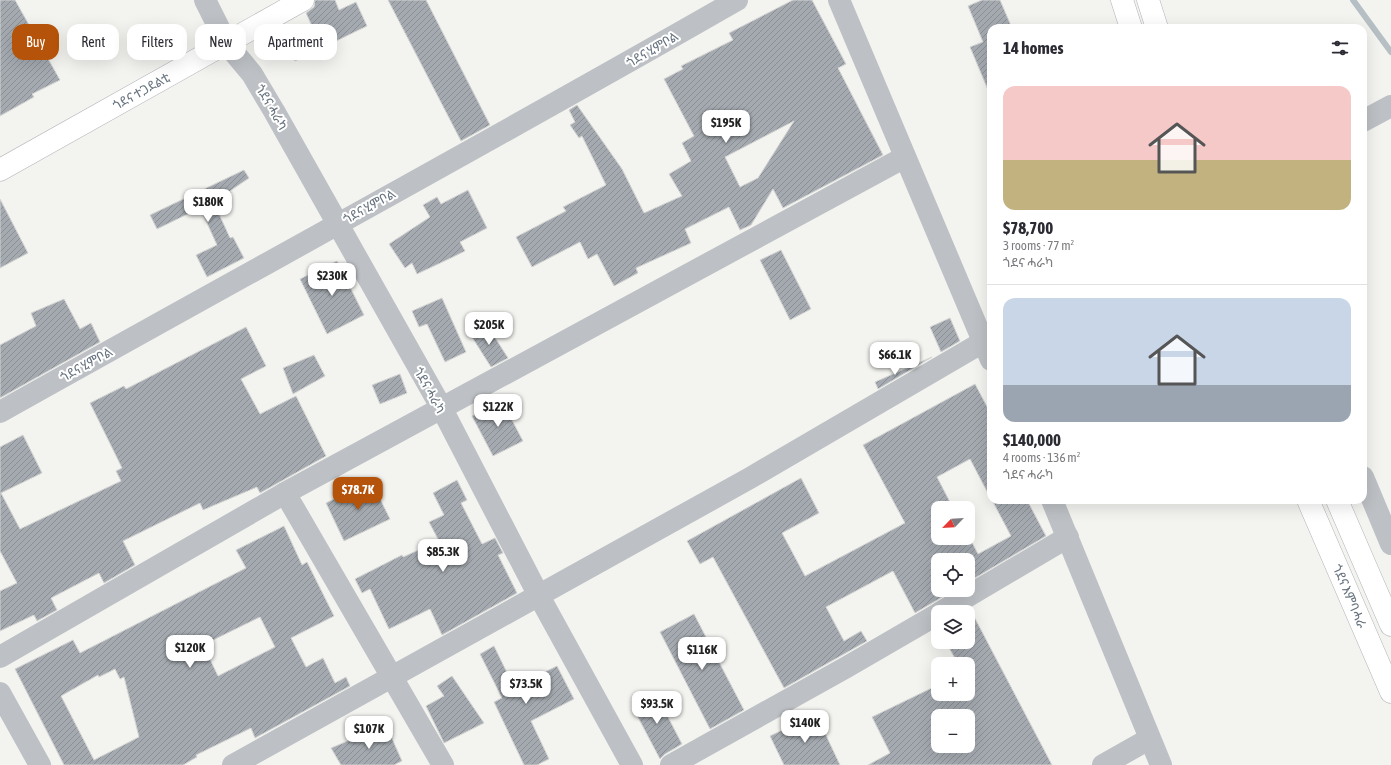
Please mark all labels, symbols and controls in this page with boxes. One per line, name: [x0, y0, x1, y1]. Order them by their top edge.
chip: Buy: [12, 24, 59, 60]
chip: Rent: [67, 24, 119, 60]
chip: Filters: [127, 24, 187, 60]
chip: New: [195, 24, 246, 60]
chip: Apartment: [254, 24, 337, 60]
street label: ጎደና ሂምቦል: [624, 28, 681, 70]
icon: filters: [1329, 37, 1351, 59]
text: 14 homes: [1003, 38, 1064, 58]
street label: ጎደና ተጋደልቲ: [110, 70, 172, 113]
street label: ጎደና ሓራካ: [252, 82, 291, 133]
pin: $195K: [698, 110, 754, 144]
icon: home: [1141, 112, 1213, 184]
text: $195K: [711, 115, 741, 130]
street label: ጎደና ሂምቦል: [341, 186, 398, 227]
pin: $180K: [180, 189, 236, 223]
text: $180K: [193, 194, 223, 209]
text: $78,700: [1003, 218, 1053, 238]
text: 3 rooms · 77 m²: [1003, 238, 1074, 253]
text: ጎደና ሓራካ: [1003, 255, 1053, 270]
pin: $230K: [304, 263, 360, 297]
text: $230K: [317, 268, 347, 283]
pin: $205K: [461, 312, 517, 346]
text: $205K: [474, 317, 504, 332]
icon: home: [1141, 324, 1213, 396]
pin: $66.1K: [862, 342, 928, 376]
street label: ጎደና ሂምቦል: [58, 344, 115, 385]
text: $66.1K: [879, 347, 911, 362]
street label: ጎደና ሓራካ: [411, 365, 448, 416]
pin: $122K: [470, 394, 526, 428]
text: $122K: [483, 399, 513, 414]
text: $140,000: [1003, 430, 1061, 450]
text: 4 rooms · 136 m²: [1003, 450, 1080, 465]
text: ጎደና ሓራካ: [1003, 467, 1053, 482]
pin: $78.7K: [325, 477, 391, 511]
text: $78.7K: [342, 482, 374, 497]
north arrow: [931, 501, 975, 545]
map controls: [931, 501, 975, 753]
pin: $85.3K: [410, 539, 476, 573]
text: $85.3K: [427, 544, 459, 559]
button: locate: [931, 553, 975, 597]
street label: ጎደና እምባሓራ: [1329, 562, 1370, 631]
button: layers: [931, 605, 975, 649]
pin: $120K: [162, 635, 218, 669]
pin: $116K: [674, 637, 730, 671]
text: $120K: [175, 640, 205, 655]
text: $116K: [687, 642, 717, 657]
button: +: [931, 657, 975, 701]
pin: $73.5K: [493, 671, 559, 705]
text: $73.5K: [510, 676, 542, 691]
pin: $93.5K: [624, 691, 690, 725]
text: $93.5K: [641, 696, 673, 711]
button: −: [931, 709, 975, 753]
pin: $140K: [777, 710, 833, 744]
text: $140K: [790, 715, 820, 730]
pin: $107K: [341, 716, 397, 750]
text: $107K: [354, 721, 384, 736]

